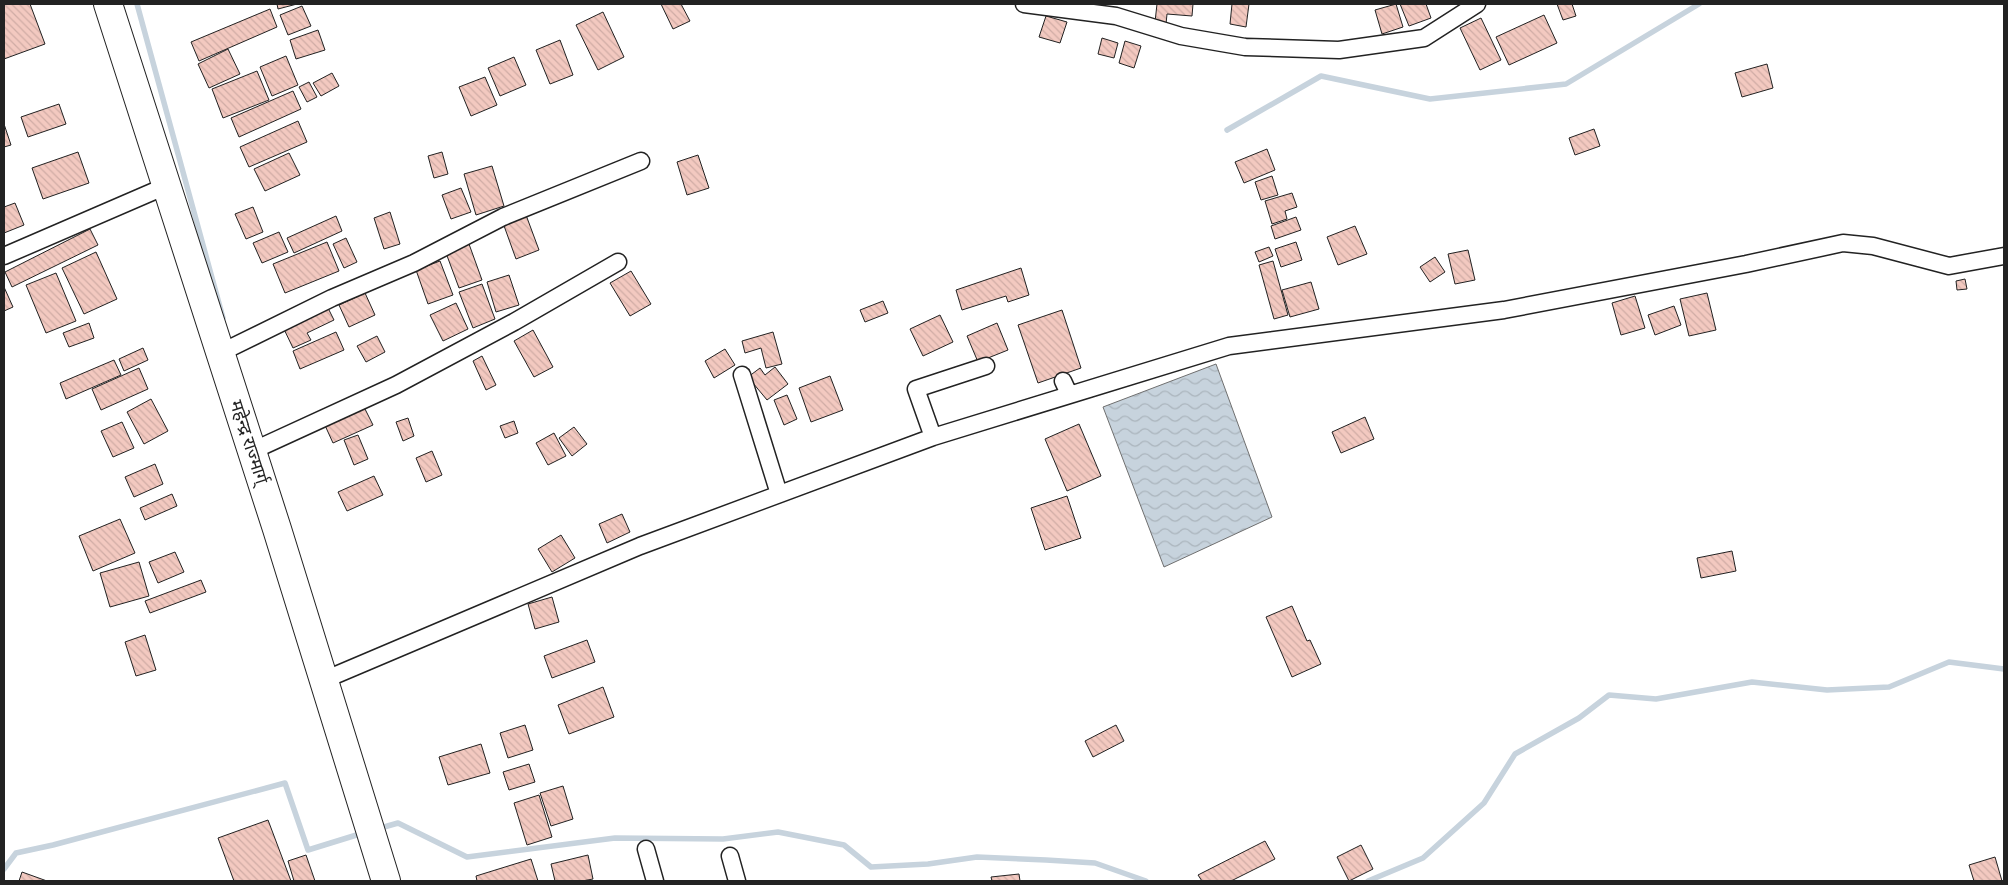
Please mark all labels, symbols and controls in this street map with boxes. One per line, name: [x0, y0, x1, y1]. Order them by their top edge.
street label: महेन्द्र राज्मार्ग्: [223, 397, 275, 490]

